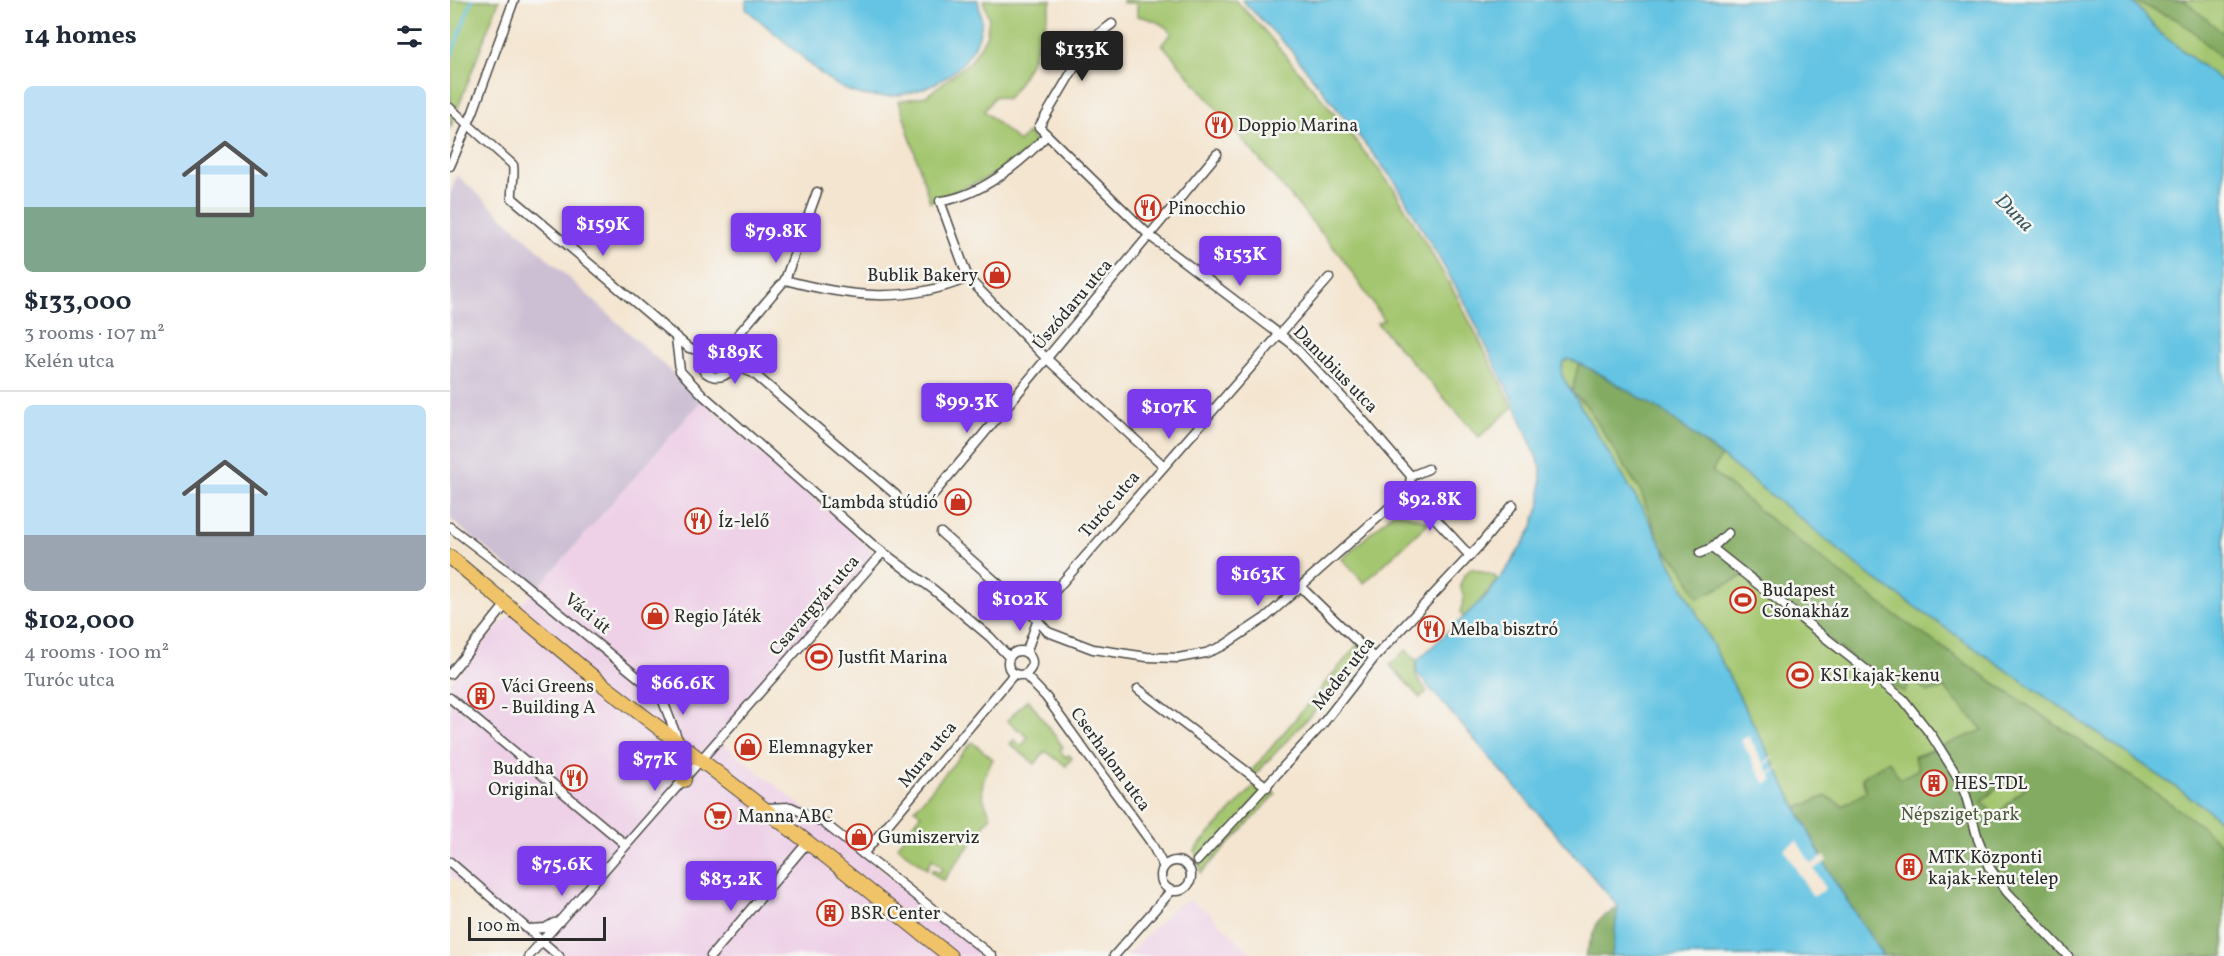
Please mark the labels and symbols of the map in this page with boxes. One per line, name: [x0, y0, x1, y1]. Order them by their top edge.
pin: $133K: [1040, 31, 1124, 82]
restaurant icon: Doppio Marina: [1204, 110, 1234, 140]
place label: Doppio Marina: [1238, 114, 1358, 139]
water label: Duna: [1988, 188, 2039, 239]
restaurant icon: Pinocchio: [1133, 193, 1163, 223]
place label: Pinocchio: [1168, 197, 1246, 222]
pin: $159K: [561, 206, 645, 257]
pin: $79.8K: [727, 213, 825, 264]
pin: $153K: [1198, 236, 1282, 287]
street label: Úszódaru utca: [1028, 254, 1119, 356]
shop icon: Bublik Bakery: [982, 260, 1012, 290]
place label: Bublik Bakery: [867, 264, 978, 289]
street label: Danubius utca: [1287, 321, 1383, 419]
pin: $189K: [693, 334, 777, 385]
pin: $99.3K: [918, 383, 1016, 434]
pin: $107K: [1127, 389, 1211, 440]
street label: Turóc utca: [1074, 466, 1146, 544]
pin: $92.8K: [1381, 481, 1479, 532]
shop icon: Lambda stúdió: [943, 487, 973, 517]
place label: Lambda stúdió: [821, 491, 938, 516]
restaurant icon: Íz-lelő: [683, 506, 713, 536]
place label: Íz-lelő: [718, 510, 769, 535]
street label: Csavargyár utca: [764, 550, 866, 662]
pin: $163K: [1216, 556, 1300, 607]
place label: Budapest Csónakház: [1762, 579, 1849, 625]
pin: $102K: [978, 581, 1062, 632]
sports icon: Budapest Csónakház: [1728, 585, 1758, 615]
street label: Váci út: [559, 588, 616, 641]
shop icon: Regio Játék: [640, 601, 670, 631]
place label: Regio Játék: [674, 605, 762, 630]
restaurant icon: Melba bisztró: [1416, 614, 1446, 644]
place label: Melba bisztró: [1450, 618, 1558, 643]
street label: Meder utca: [1307, 632, 1382, 716]
sports icon: Justfit Marina: [804, 642, 834, 672]
place label: Justfit Marina: [838, 646, 948, 671]
sports icon: KSI kajak-kenu: [1785, 660, 1815, 690]
place label: KSI kajak-kenu: [1820, 664, 1940, 689]
pin: $66.6K: [634, 665, 732, 716]
place label: Váci Greens - Building A: [501, 675, 596, 721]
building icon: Váci Greens - Building A: [466, 681, 496, 711]
street label: Cserhalom utca: [1064, 703, 1156, 817]
street label: Mura utca: [893, 716, 963, 794]
shop icon: Elemnagyker: [733, 732, 763, 762]
place label: Elemnagyker: [768, 736, 873, 761]
pin: $77K: [619, 741, 691, 792]
place label: Buddha Original: [488, 757, 554, 803]
restaurant icon: Buddha Original: [559, 763, 589, 793]
building icon: HES-TDL: [1919, 768, 1949, 798]
place label: HES-TDL: [1954, 772, 2028, 797]
supermarket icon: Manna ABC: [703, 801, 733, 831]
park label: Népsziget park: [1901, 803, 2019, 828]
place label: Manna ABC: [738, 805, 833, 830]
shop icon: Gumiszerviz: [844, 822, 874, 852]
place label: Gumiszerviz: [878, 826, 979, 851]
pin: $75.6K: [513, 846, 611, 897]
place label: MTK Központi kajak-kenu telep: [1928, 846, 2058, 892]
building icon: MTK Központi kajak-kenu telep: [1894, 852, 1924, 882]
pin: $83.2K: [682, 861, 780, 912]
building icon: BSR Center: [815, 898, 845, 928]
place label: BSR Center: [850, 902, 941, 927]
scale bar: [468, 914, 606, 942]

